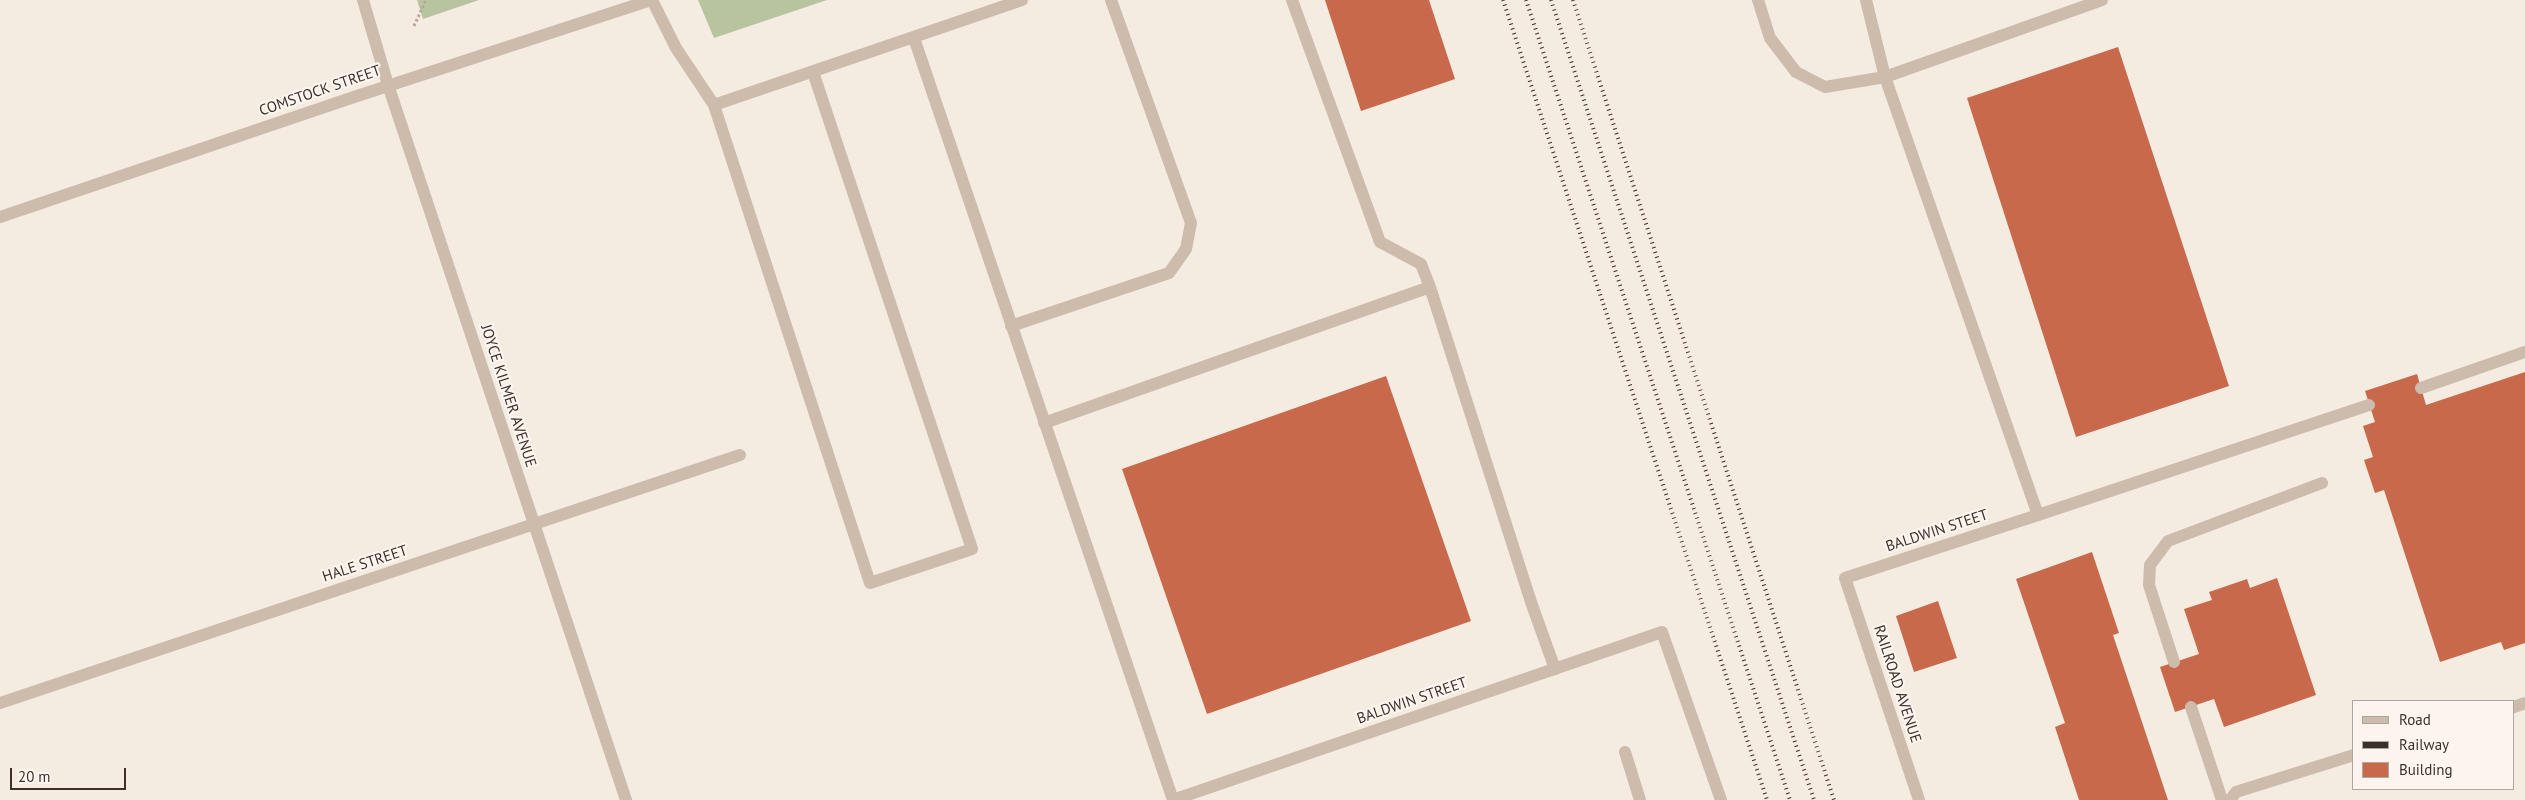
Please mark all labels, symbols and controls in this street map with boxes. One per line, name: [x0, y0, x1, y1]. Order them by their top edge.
street label: COMSTOCK STREET: [257, 62, 383, 120]
street label: JOYCE KILMER AVENUE: [476, 322, 540, 470]
street label: BALDWIN STEET: [1884, 506, 1990, 556]
street label: HALE STREET: [320, 542, 410, 586]
street label: RAILROAD AVENUE: [1869, 623, 1925, 745]
street label: BALDWIN STREET: [1355, 674, 1469, 728]
legend: [2352, 700, 2515, 790]
text: Road: [2399, 710, 2431, 729]
text: Railway: [2399, 735, 2449, 754]
scale bar: [12, 758, 129, 790]
text: Building: [2399, 760, 2453, 779]
text: 20 m: [18, 767, 51, 786]

